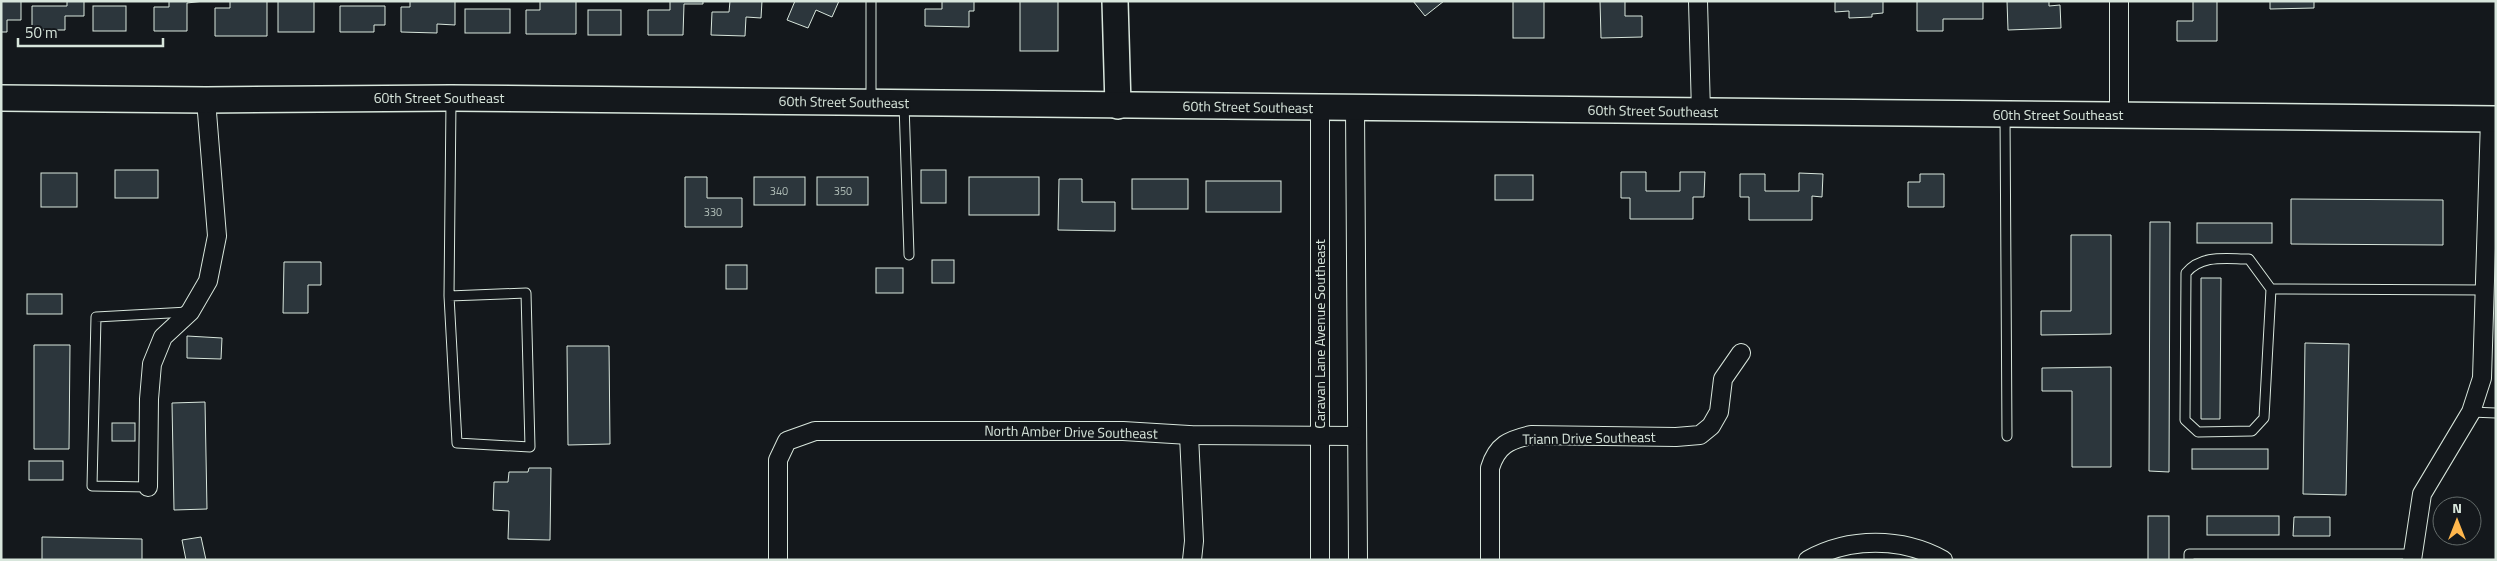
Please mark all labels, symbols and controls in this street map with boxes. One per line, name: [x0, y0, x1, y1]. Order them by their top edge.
scale bar: [18, 15, 162, 47]
text: 50 m: [25, 21, 58, 44]
street label: 60th Street Southeast: [374, 87, 504, 108]
street label: 60th Street Southeast: [778, 90, 910, 113]
street label: 60th Street Southeast: [1182, 95, 1314, 118]
street label: 60th Street Southeast: [1587, 99, 1719, 122]
street label: 60th Street Southeast: [1993, 104, 2123, 125]
house number: 340: [770, 183, 788, 199]
house number: 350: [834, 183, 852, 199]
house number: 330: [704, 204, 722, 220]
street label: Caravan Lane Avenue Southeast: [1309, 239, 1330, 429]
street label: North Amber Drive Southeast: [984, 419, 1158, 444]
street label: Triann Drive Southeast: [1522, 426, 1656, 449]
north arrow: [2432, 496, 2482, 546]
text: N: [2452, 497, 2462, 518]

